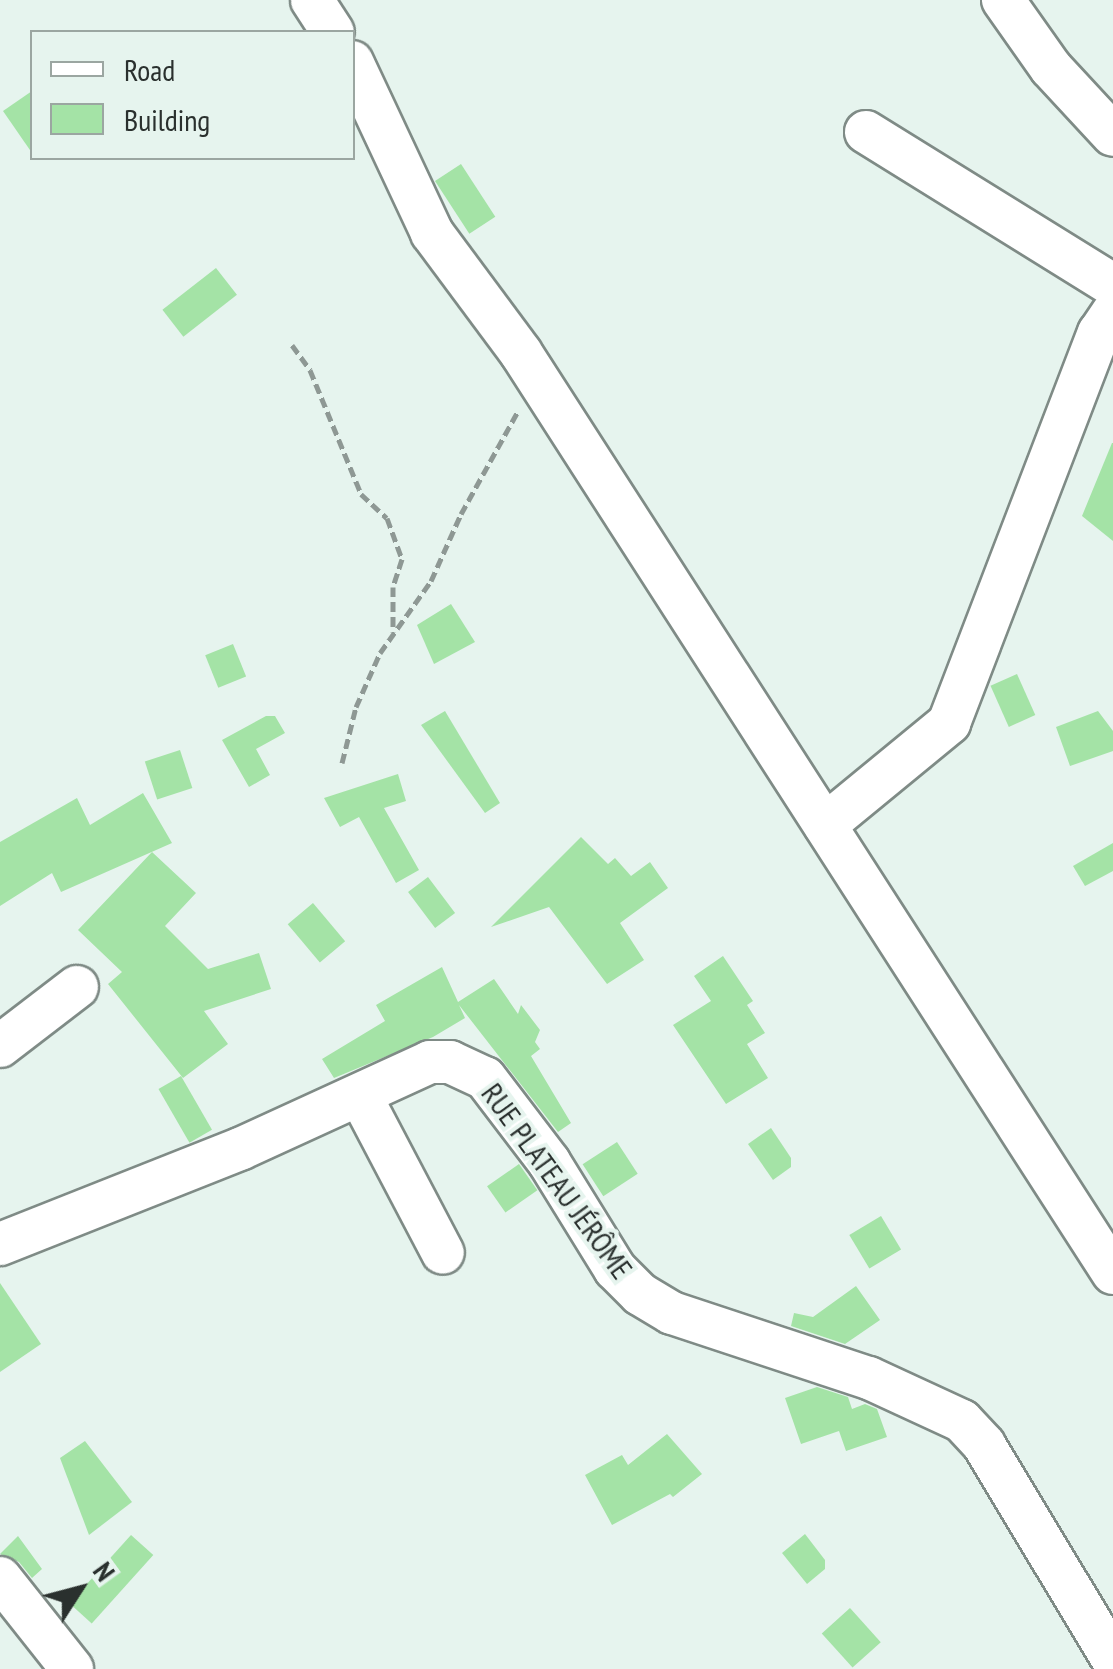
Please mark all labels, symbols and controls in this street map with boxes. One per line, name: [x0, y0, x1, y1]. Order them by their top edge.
legend: [30, 30, 355, 160]
text: Road: [124, 50, 175, 89]
text: Building: [124, 100, 210, 139]
street label: RUE PLATEAU JÉRÔME: [474, 1076, 640, 1286]
north arrow: [30, 1539, 130, 1639]
text: N: [85, 1554, 124, 1588]

